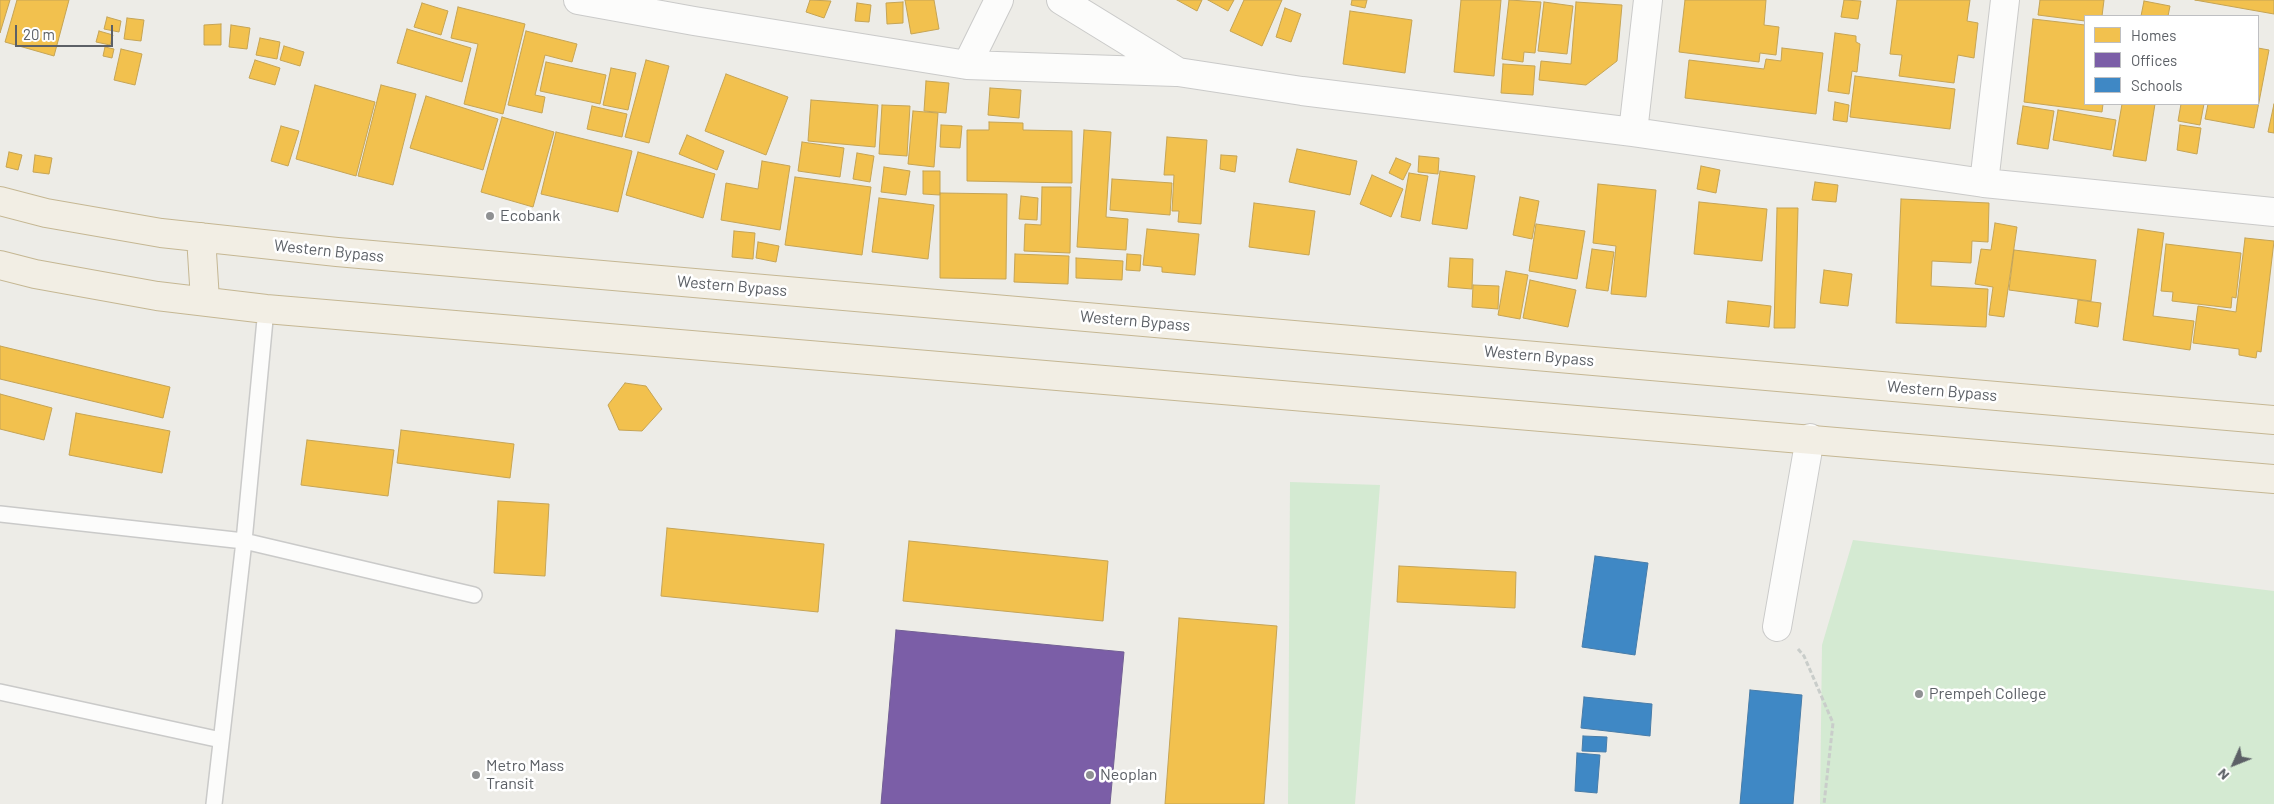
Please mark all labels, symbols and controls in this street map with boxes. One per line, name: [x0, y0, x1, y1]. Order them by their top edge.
scale bar: [18, 15, 115, 47]
legend: [2084, 15, 2259, 105]
text: 20 m: [23, 25, 55, 43]
text: Homes: [2131, 26, 2176, 44]
text: Offices: [2131, 51, 2177, 69]
text: Schools: [2131, 76, 2183, 94]
place label: Ecobank: [500, 206, 560, 226]
marker: Ecobank: [484, 210, 496, 222]
street label: Western Bypass: [273, 236, 385, 266]
street label: Western Bypass: [676, 272, 788, 300]
street label: Western Bypass: [1079, 307, 1191, 335]
street label: Western Bypass: [1483, 342, 1595, 370]
street label: Western Bypass: [1886, 377, 1998, 405]
place label: Prempeh College: [1929, 684, 2046, 704]
marker: Prempeh College: [1913, 688, 1925, 700]
north arrow: [2209, 739, 2259, 789]
place label: Metro Mass Transit: [486, 756, 564, 794]
place label: Neoplan: [1100, 765, 1157, 785]
text: N: [2214, 766, 2232, 784]
marker: Metro Mass Transit: [470, 769, 482, 781]
marker: Neoplan: [1084, 769, 1096, 781]

